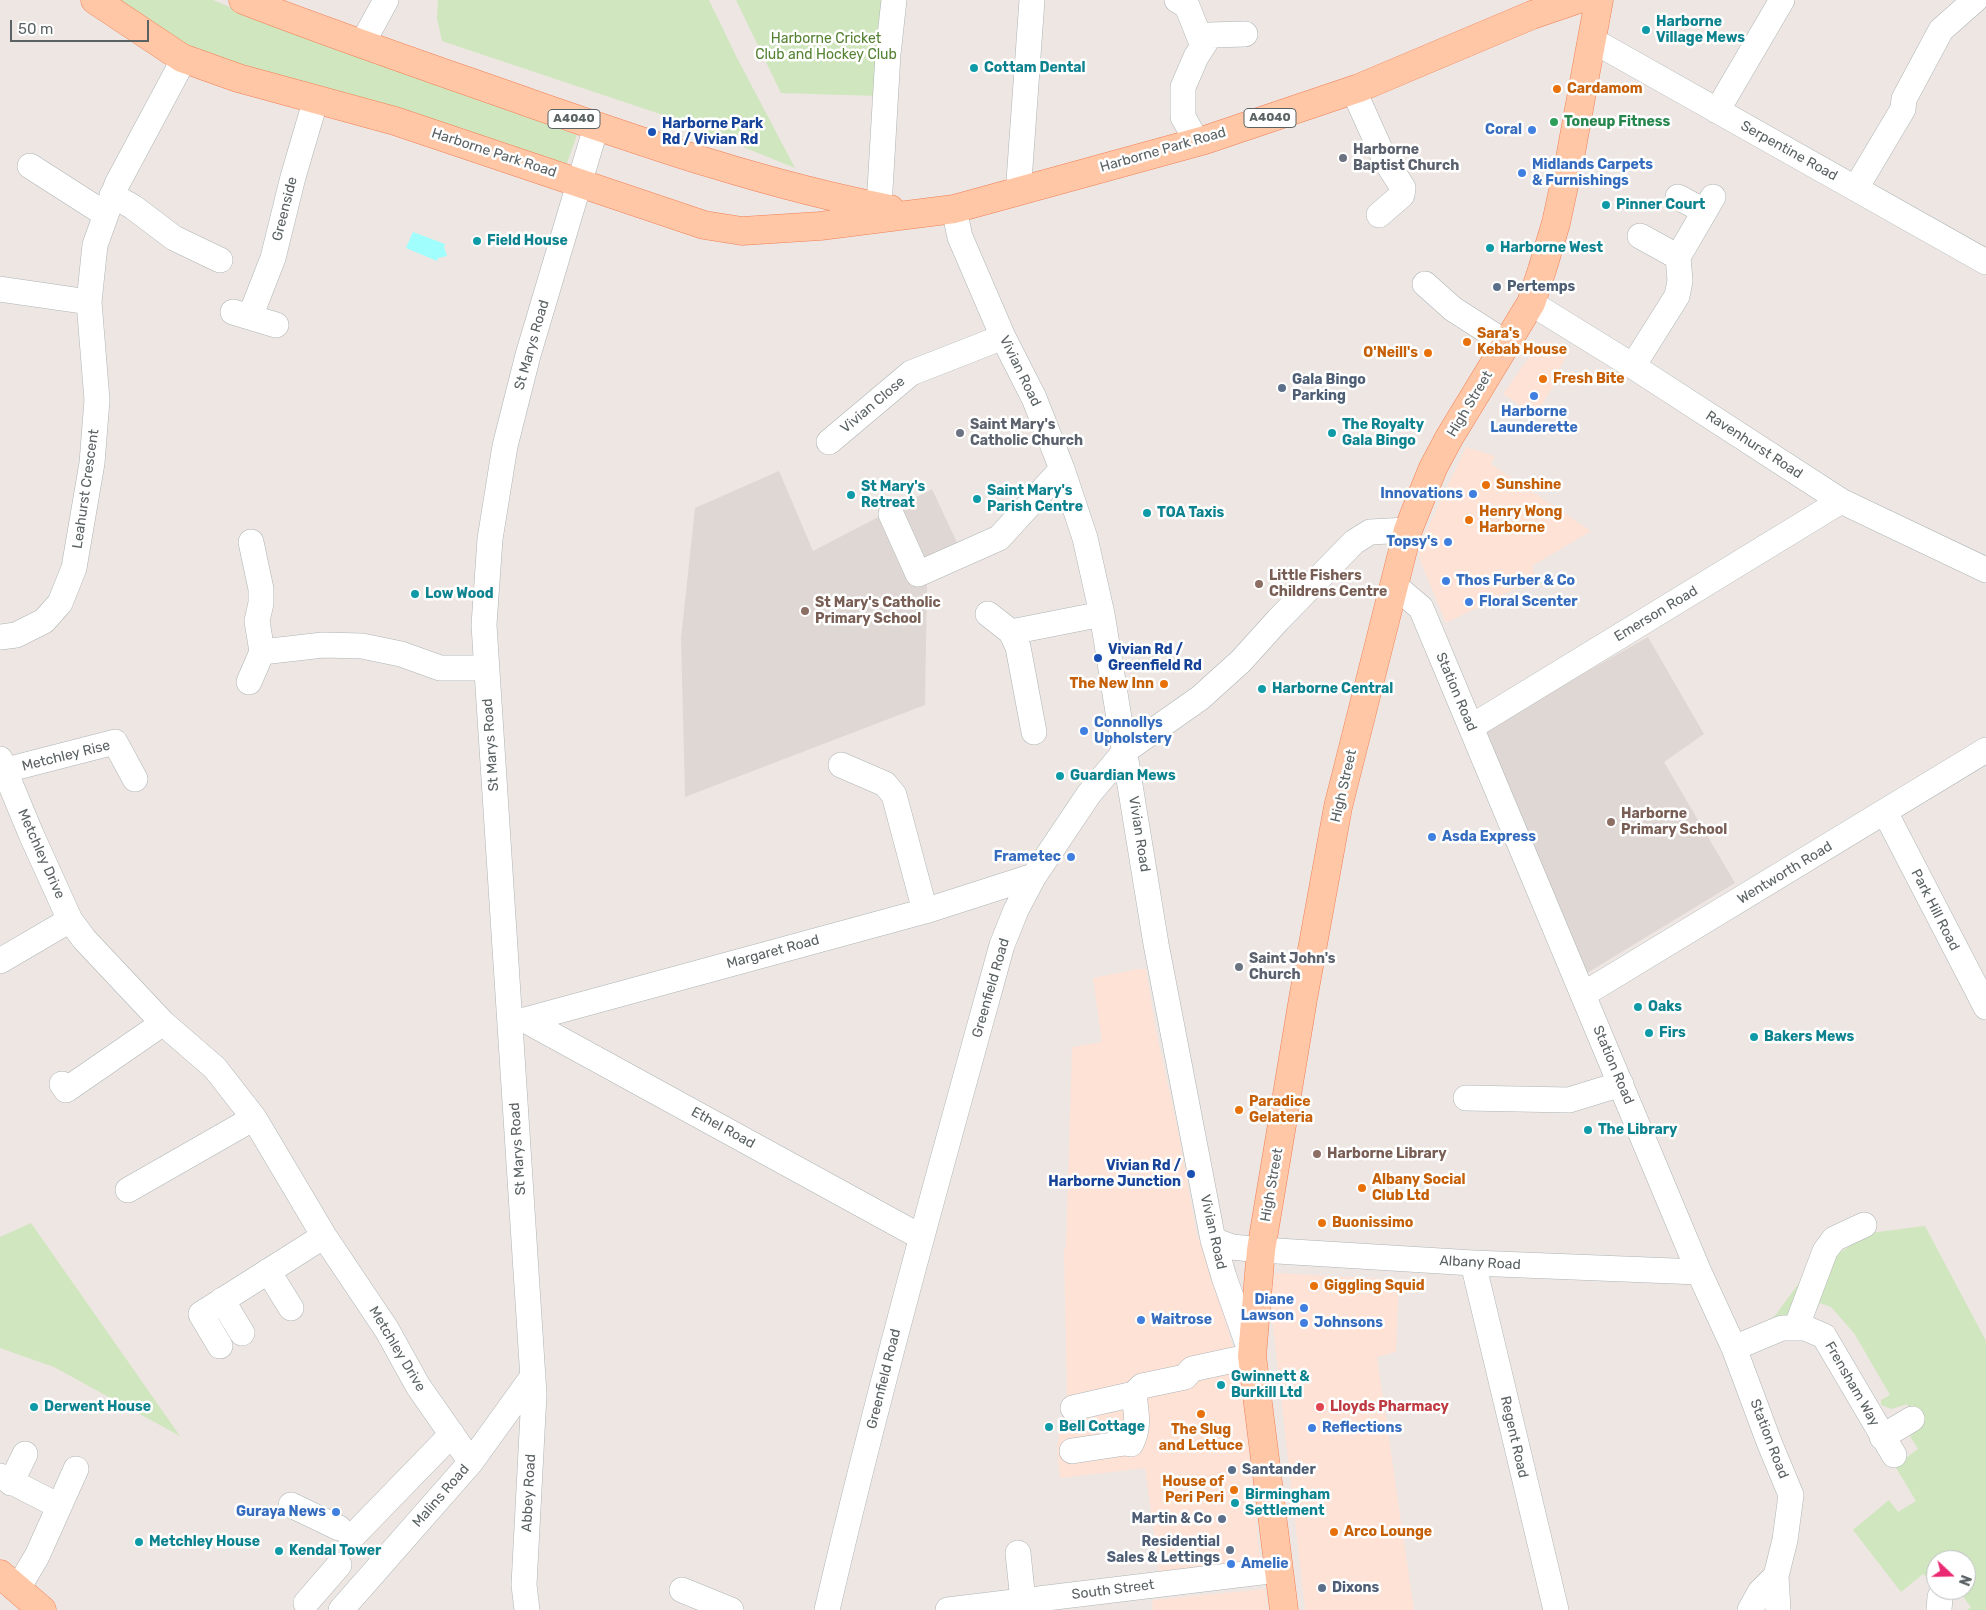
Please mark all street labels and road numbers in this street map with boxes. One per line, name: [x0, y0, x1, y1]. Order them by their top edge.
road number: A4040: [1244, 109, 1296, 128]
road number: A4040: [548, 110, 600, 128]
street label: Serpentine Road: [1738, 117, 1840, 185]
street label: Harborne Park Road: [1098, 124, 1228, 176]
street label: Harborne Park Road: [429, 125, 559, 181]
street label: Greenside: [269, 175, 301, 243]
street label: St Marys Road: [511, 298, 553, 392]
street label: Vivian Road: [996, 333, 1044, 409]
street label: High Street: [1444, 368, 1496, 440]
street label: Vivian Close: [837, 373, 909, 437]
street label: Ravenhurst Road: [1702, 407, 1806, 483]
street label: Leahurst Crescent: [69, 428, 103, 550]
street label: Emerson Road: [1611, 583, 1701, 645]
street label: Station Road: [1432, 650, 1480, 734]
street label: St Marys Road: [479, 698, 503, 792]
street label: Metchley Rise: [20, 737, 112, 775]
street label: High Street: [1327, 748, 1361, 824]
street label: Vivian Road: [1125, 795, 1153, 873]
street label: Metchley Drive: [14, 807, 68, 901]
street label: Wentworth Road: [1735, 838, 1835, 908]
street label: Park Hill Road: [1907, 866, 1963, 954]
street label: Margaret Road: [725, 932, 821, 972]
street label: Greenfield Road: [969, 936, 1013, 1040]
street label: Station Road: [1589, 1023, 1637, 1107]
street label: St Marys Road: [506, 1102, 530, 1196]
street label: Ethel Road: [688, 1104, 758, 1152]
street label: High Street: [1257, 1147, 1287, 1223]
street label: Vivian Road: [1196, 1193, 1230, 1271]
street label: Albany Road: [1439, 1252, 1521, 1274]
street label: Metchley Drive: [365, 1303, 429, 1395]
street label: Greenfield Road: [863, 1327, 905, 1431]
street label: Frensham Way: [1821, 1339, 1883, 1429]
street label: Regent Road: [1496, 1394, 1532, 1480]
street label: Station Road: [1746, 1397, 1792, 1481]
street label: Abbey Road: [519, 1454, 539, 1532]
street label: Malins Road: [409, 1461, 473, 1531]
street label: South Street: [1071, 1577, 1155, 1603]

